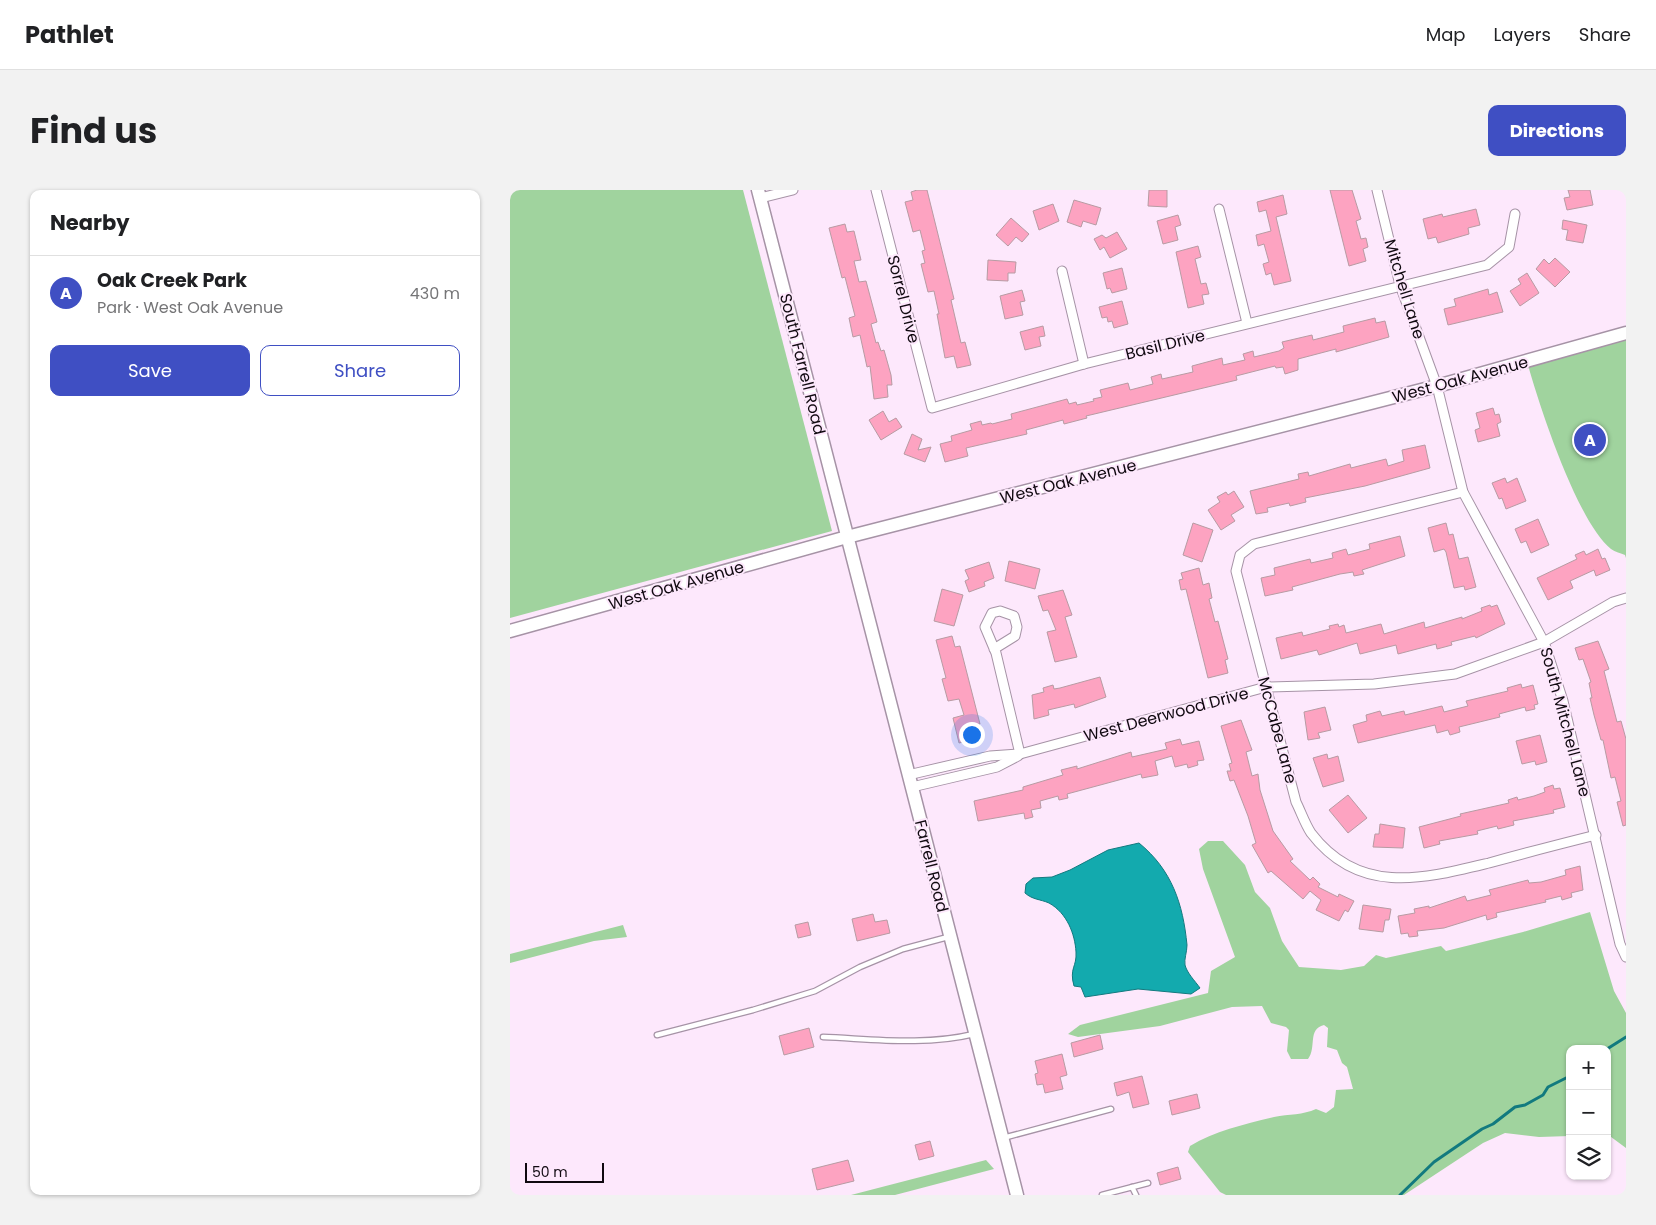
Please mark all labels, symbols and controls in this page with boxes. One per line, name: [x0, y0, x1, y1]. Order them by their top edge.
text: Pathlet: [25, 18, 114, 51]
text: Map: [1426, 22, 1466, 47]
text: Layers: [1494, 22, 1551, 47]
text: Share: [1579, 22, 1631, 47]
button: Directions: [1488, 105, 1626, 156]
text: Find us: [30, 106, 157, 155]
text: Nearby: [50, 208, 130, 237]
street label: Mitchell Lane: [1378, 236, 1431, 342]
street label: Sorrel Drive: [881, 253, 926, 346]
text: Oak Creek Park: [97, 267, 247, 294]
text: A: [60, 282, 72, 305]
text: 430 m: [410, 282, 460, 305]
street label: South Farrell Road: [774, 291, 831, 437]
text: Park · West Oak Avenue: [97, 296, 283, 319]
street label: Basil Drive: [1123, 323, 1207, 365]
button: Save: [50, 345, 250, 396]
button: Share: [260, 345, 460, 396]
street label: West Oak Avenue: [1390, 350, 1531, 409]
pin: A: [1574, 421, 1606, 459]
street label: West Oak Avenue: [997, 453, 1139, 510]
street label: West Oak Avenue: [606, 555, 747, 616]
street label: South Mitchell Lane: [1535, 645, 1597, 799]
street label: McCabe Lane: [1252, 674, 1303, 786]
street label: West Deerwood Drive: [1081, 681, 1251, 748]
your location: [959, 722, 985, 748]
street label: Farrell Road: [909, 817, 954, 915]
map controls: [1566, 1045, 1611, 1180]
button: +: [1566, 1045, 1611, 1090]
button: −: [1566, 1090, 1611, 1135]
button: layers: [1566, 1135, 1611, 1180]
scale bar: [525, 1160, 604, 1183]
text: 50 m: [532, 1162, 568, 1182]

